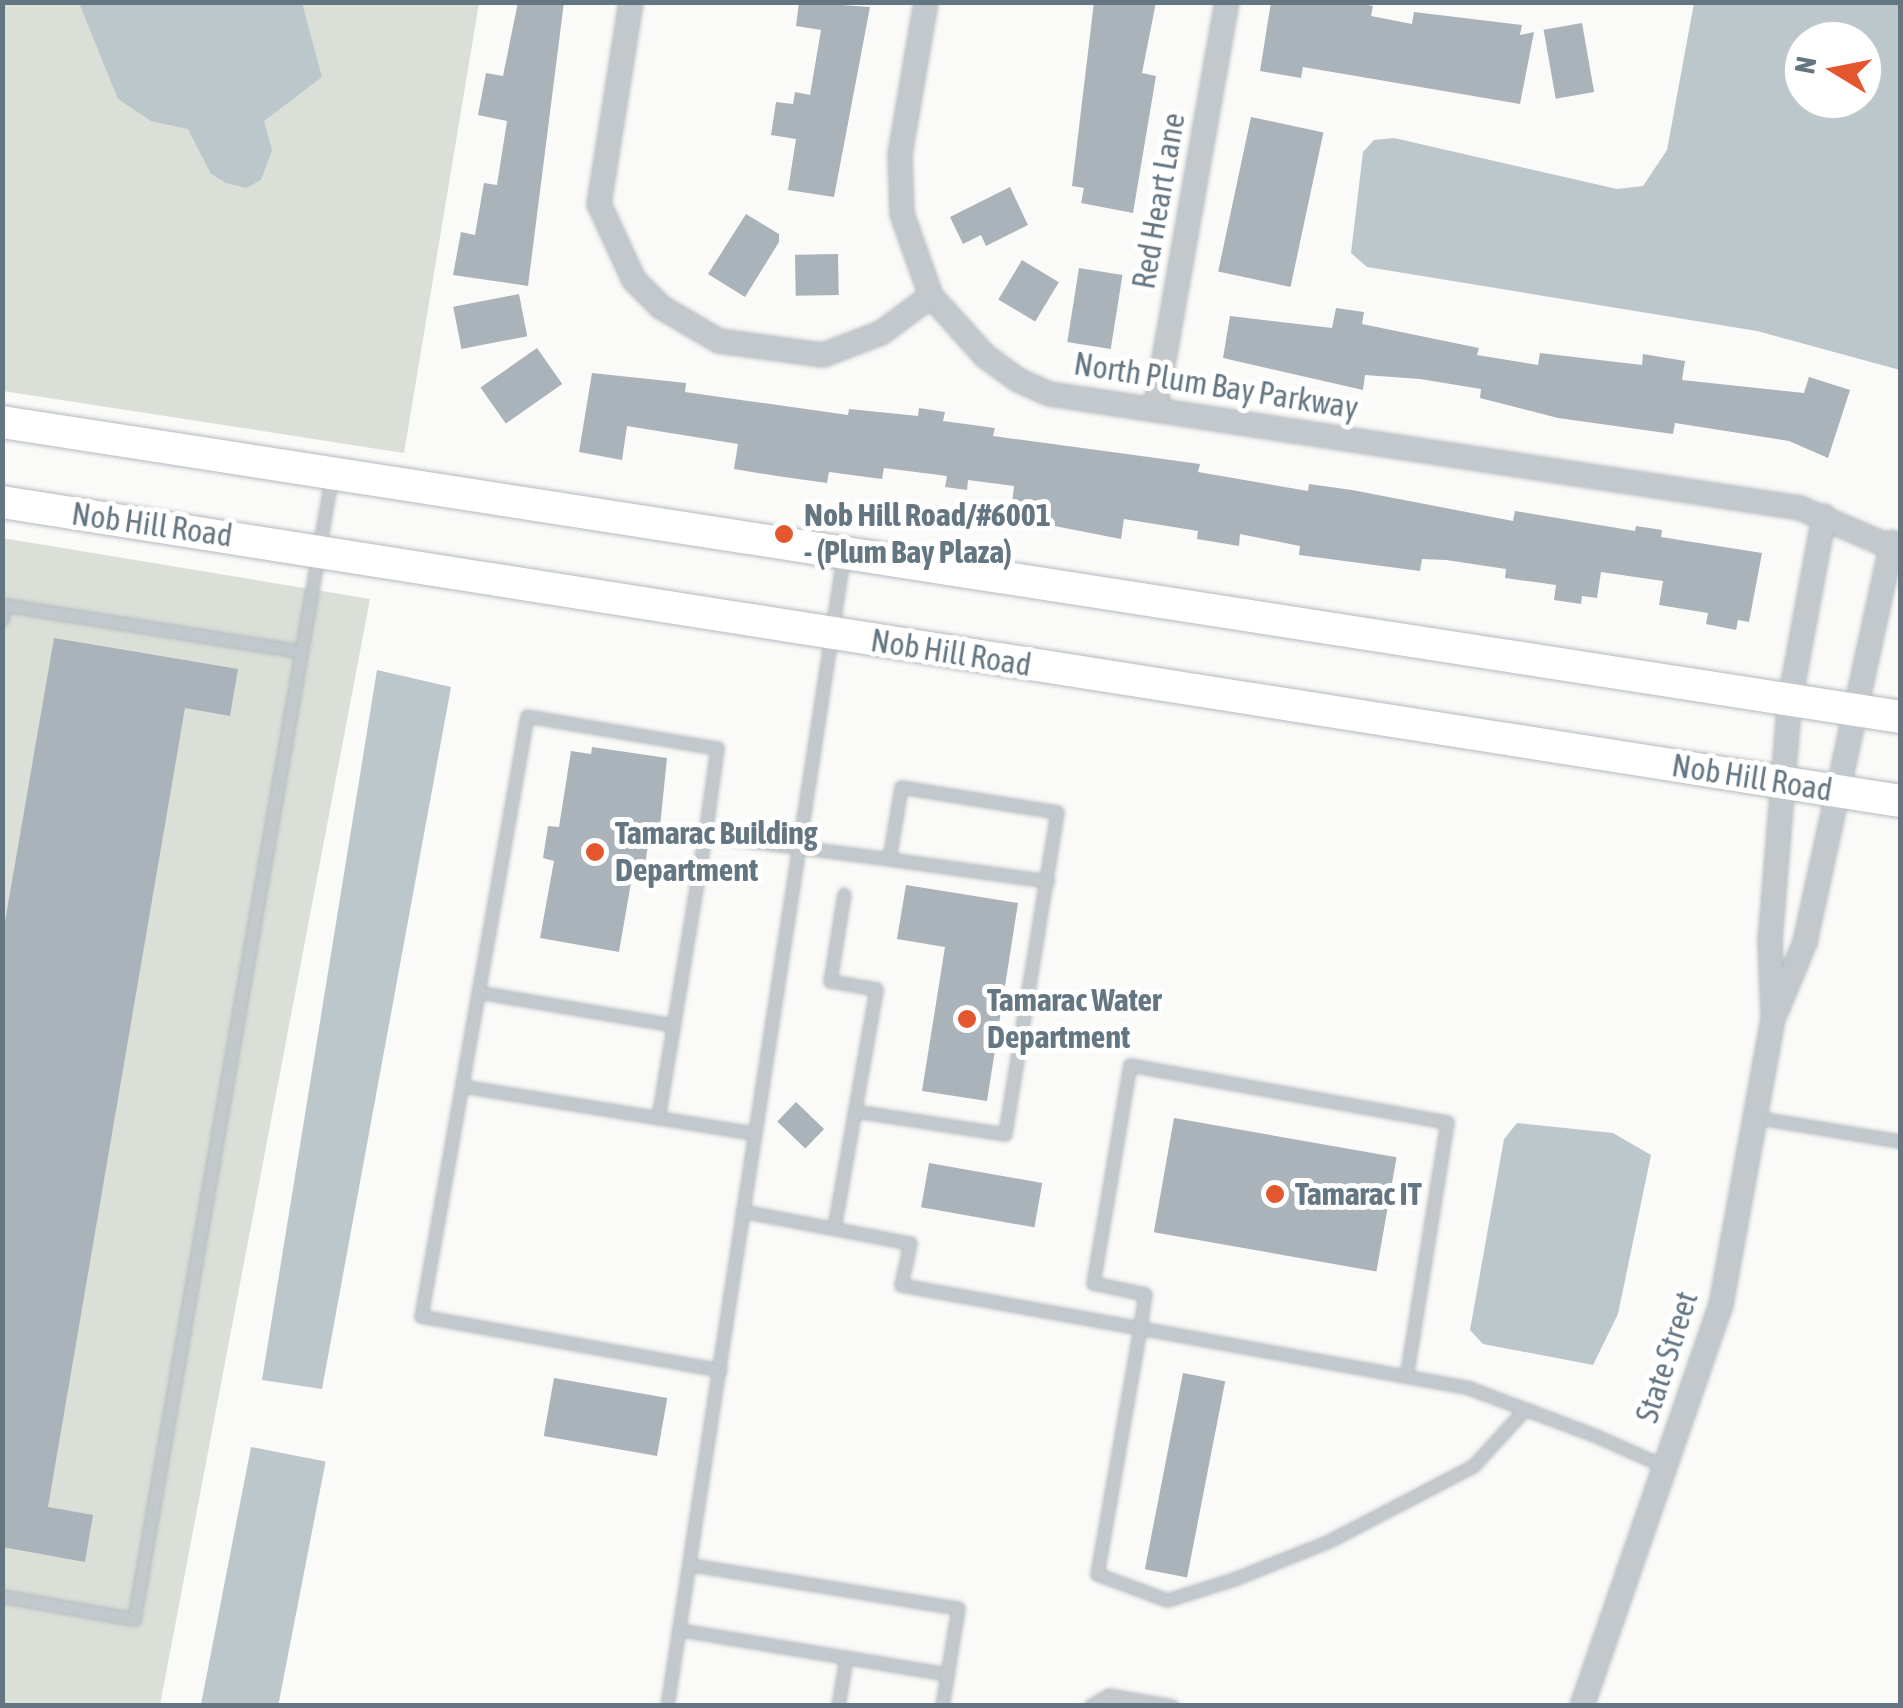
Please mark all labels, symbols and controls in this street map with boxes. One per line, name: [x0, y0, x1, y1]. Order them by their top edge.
north arrow: [1783, 20, 1883, 120]
text: N: [1788, 54, 1823, 76]
street label: Red Heart Lane: [1125, 110, 1193, 292]
street label: North Plum Bay Parkway: [1071, 345, 1361, 427]
street label: Nob Hill Road: [69, 495, 235, 555]
place label: Nob Hill Road/#6001 - (Plum Bay Plaza): [804, 497, 1051, 572]
marker: Nob Hill Road/#6001 - (Plum Bay Plaza): [773, 523, 795, 545]
street label: Nob Hill Road: [868, 621, 1034, 685]
street label: Nob Hill Road: [1669, 746, 1835, 810]
place label: Tamarac Building Department: [615, 815, 817, 890]
marker: Tamarac Building Department: [584, 841, 606, 863]
place label: Tamarac Water Department: [987, 982, 1161, 1057]
marker: Tamarac Water Department: [956, 1008, 978, 1030]
place label: Tamarac IT: [1295, 1175, 1422, 1213]
marker: Tamarac IT: [1264, 1183, 1286, 1205]
street label: State Street: [1628, 1287, 1706, 1427]

